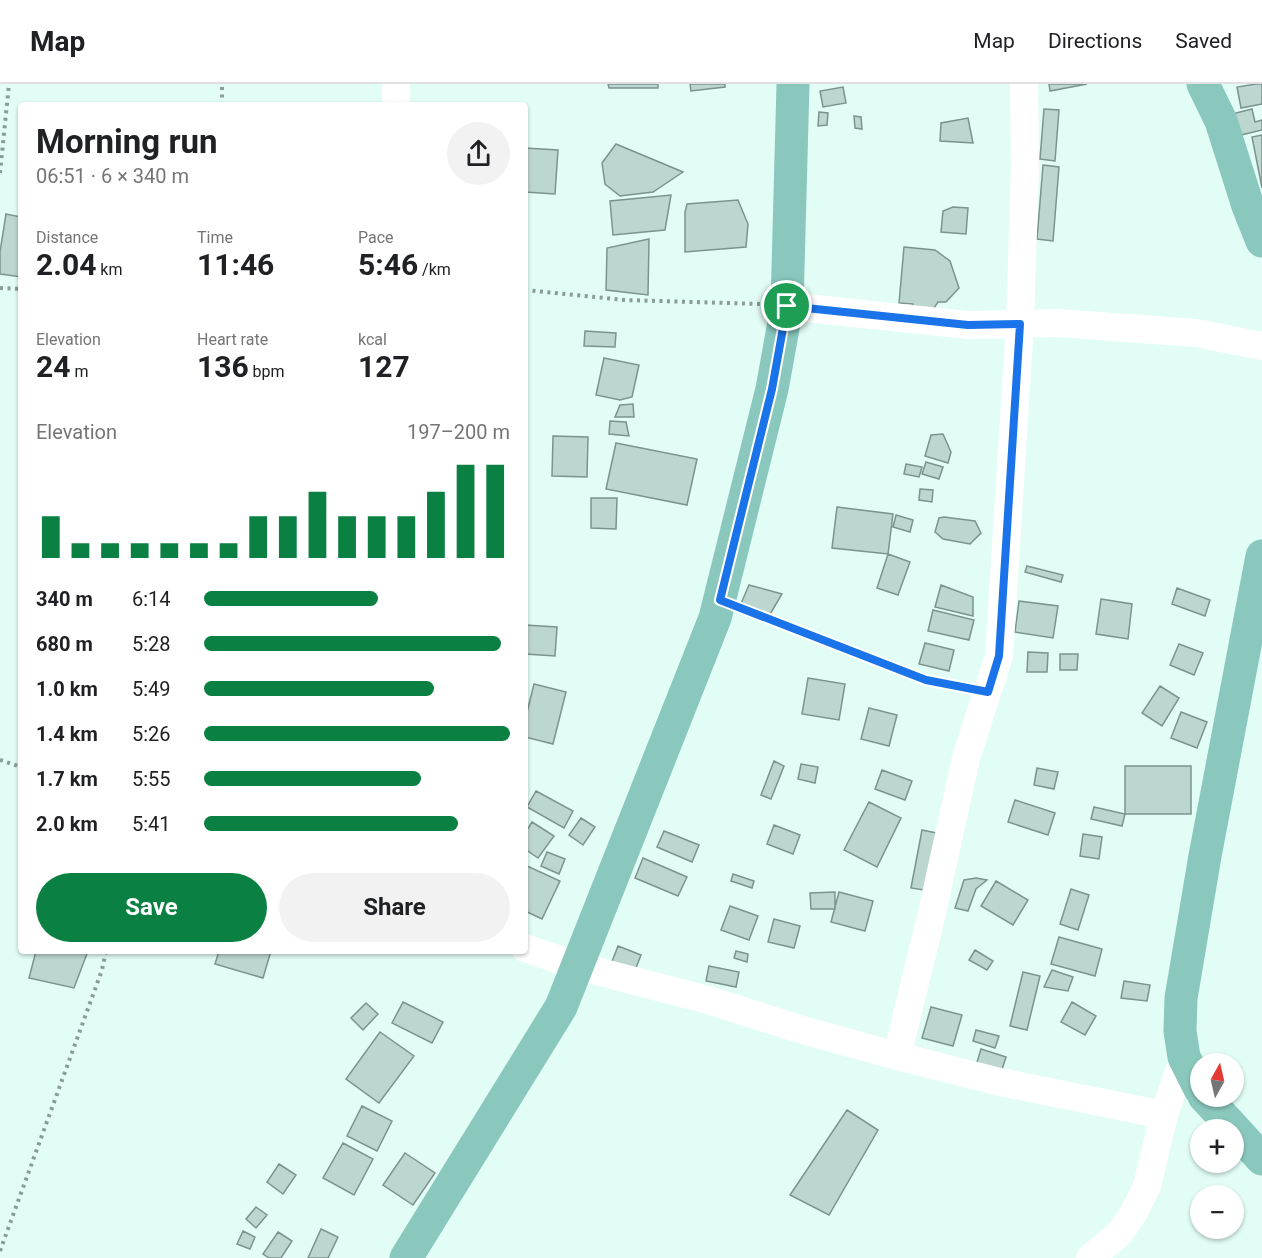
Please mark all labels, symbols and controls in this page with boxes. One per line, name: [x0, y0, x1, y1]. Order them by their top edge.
text: Map: [30, 25, 85, 58]
text: Map: [973, 29, 1015, 53]
text: Directions: [1048, 29, 1142, 53]
text: Saved: [1175, 29, 1232, 53]
text: Morning run: [36, 122, 217, 161]
button: share: [447, 122, 510, 185]
text: 06:51 · 6 × 340 m: [36, 164, 189, 188]
text: Distance: [36, 228, 98, 247]
text: Time: [197, 228, 233, 247]
text: Pace: [358, 228, 394, 247]
text: 2.04: [36, 247, 96, 282]
text: 11:46: [197, 247, 274, 282]
text: 5:46: [358, 247, 418, 282]
text: km: [96, 260, 122, 279]
text: /km: [418, 260, 451, 279]
pin: [761, 280, 812, 331]
icon: arrive: [770, 289, 803, 322]
text: Elevation: [36, 330, 101, 349]
text: Heart rate: [197, 330, 268, 349]
text: kcal: [358, 330, 387, 349]
text: 24: [36, 349, 70, 384]
text: 136: [197, 349, 249, 384]
text: 127: [358, 349, 410, 384]
text: m: [70, 362, 88, 381]
text: bpm: [249, 362, 285, 381]
text: Elevation: [36, 420, 117, 444]
text: 197–200 m: [407, 420, 510, 444]
text: 340 m: [36, 587, 93, 611]
text: 6:14: [132, 587, 171, 611]
text: 680 m: [36, 632, 93, 656]
text: 5:28: [132, 632, 171, 656]
text: 1.0 km: [36, 677, 98, 701]
text: 5:49: [132, 677, 171, 701]
text: 1.4 km: [36, 722, 98, 746]
text: 5:26: [132, 722, 171, 746]
text: 1.7 km: [36, 767, 98, 791]
text: 5:55: [132, 767, 171, 791]
text: 2.0 km: [36, 812, 98, 836]
text: 5:41: [132, 812, 171, 836]
button: Save: [36, 873, 267, 942]
button: Share: [279, 873, 510, 942]
north arrow: [1190, 1053, 1244, 1107]
map controls: [1190, 1053, 1244, 1239]
button: +: [1190, 1119, 1244, 1173]
button: −: [1190, 1185, 1244, 1239]

